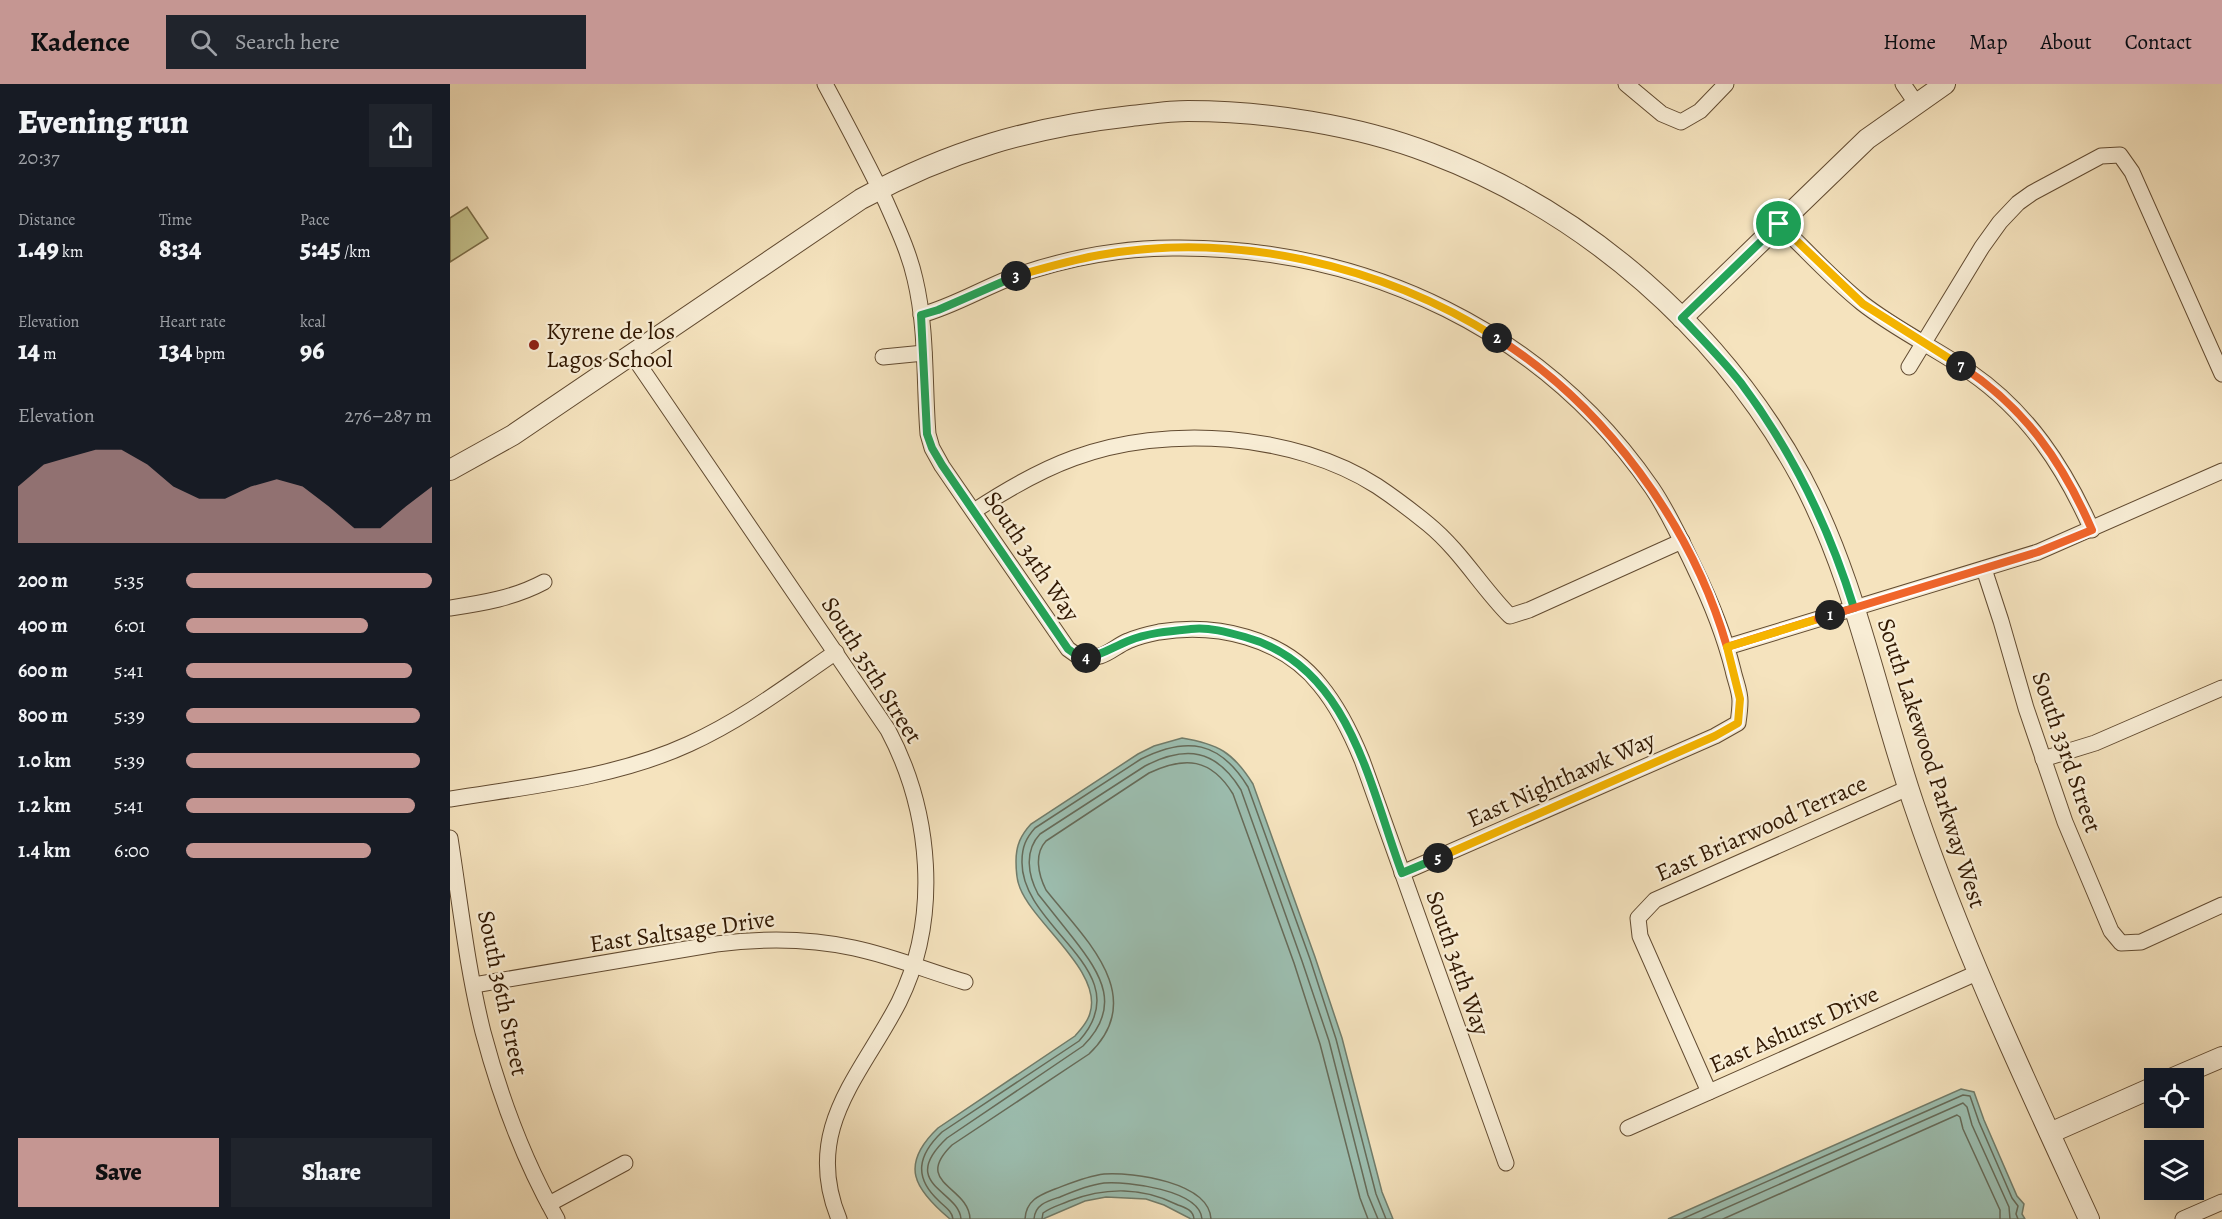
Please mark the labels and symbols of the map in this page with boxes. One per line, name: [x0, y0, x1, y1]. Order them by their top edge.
pin: [1753, 198, 1804, 249]
pin: 3: [1001, 261, 1031, 291]
place label: Kyrene de los Lagos School: [546, 315, 675, 375]
pin: 2: [1482, 323, 1512, 353]
marker: Kyrene de los Lagos School: [527, 338, 541, 352]
pin: 7: [1946, 351, 1976, 381]
street label: South 34th Way: [977, 485, 1088, 628]
street label: South 35th Street: [814, 591, 930, 750]
pin: 1: [1815, 600, 1845, 630]
street label: South Lakewood Parkway West: [1870, 614, 1994, 912]
pin: 4: [1071, 643, 1101, 673]
street label: South 33rd Street: [2024, 667, 2110, 837]
street label: East Nighthawk Way: [1462, 723, 1660, 835]
street label: East Briarwood Terrace: [1650, 767, 1872, 889]
pin: 5: [1423, 843, 1453, 873]
street label: South 34th Way: [1418, 886, 1498, 1040]
street label: East Saltsage Drive: [587, 902, 777, 960]
street label: South 36th Street: [470, 907, 536, 1079]
street label: East Ashurst Drive: [1704, 977, 1884, 1081]

